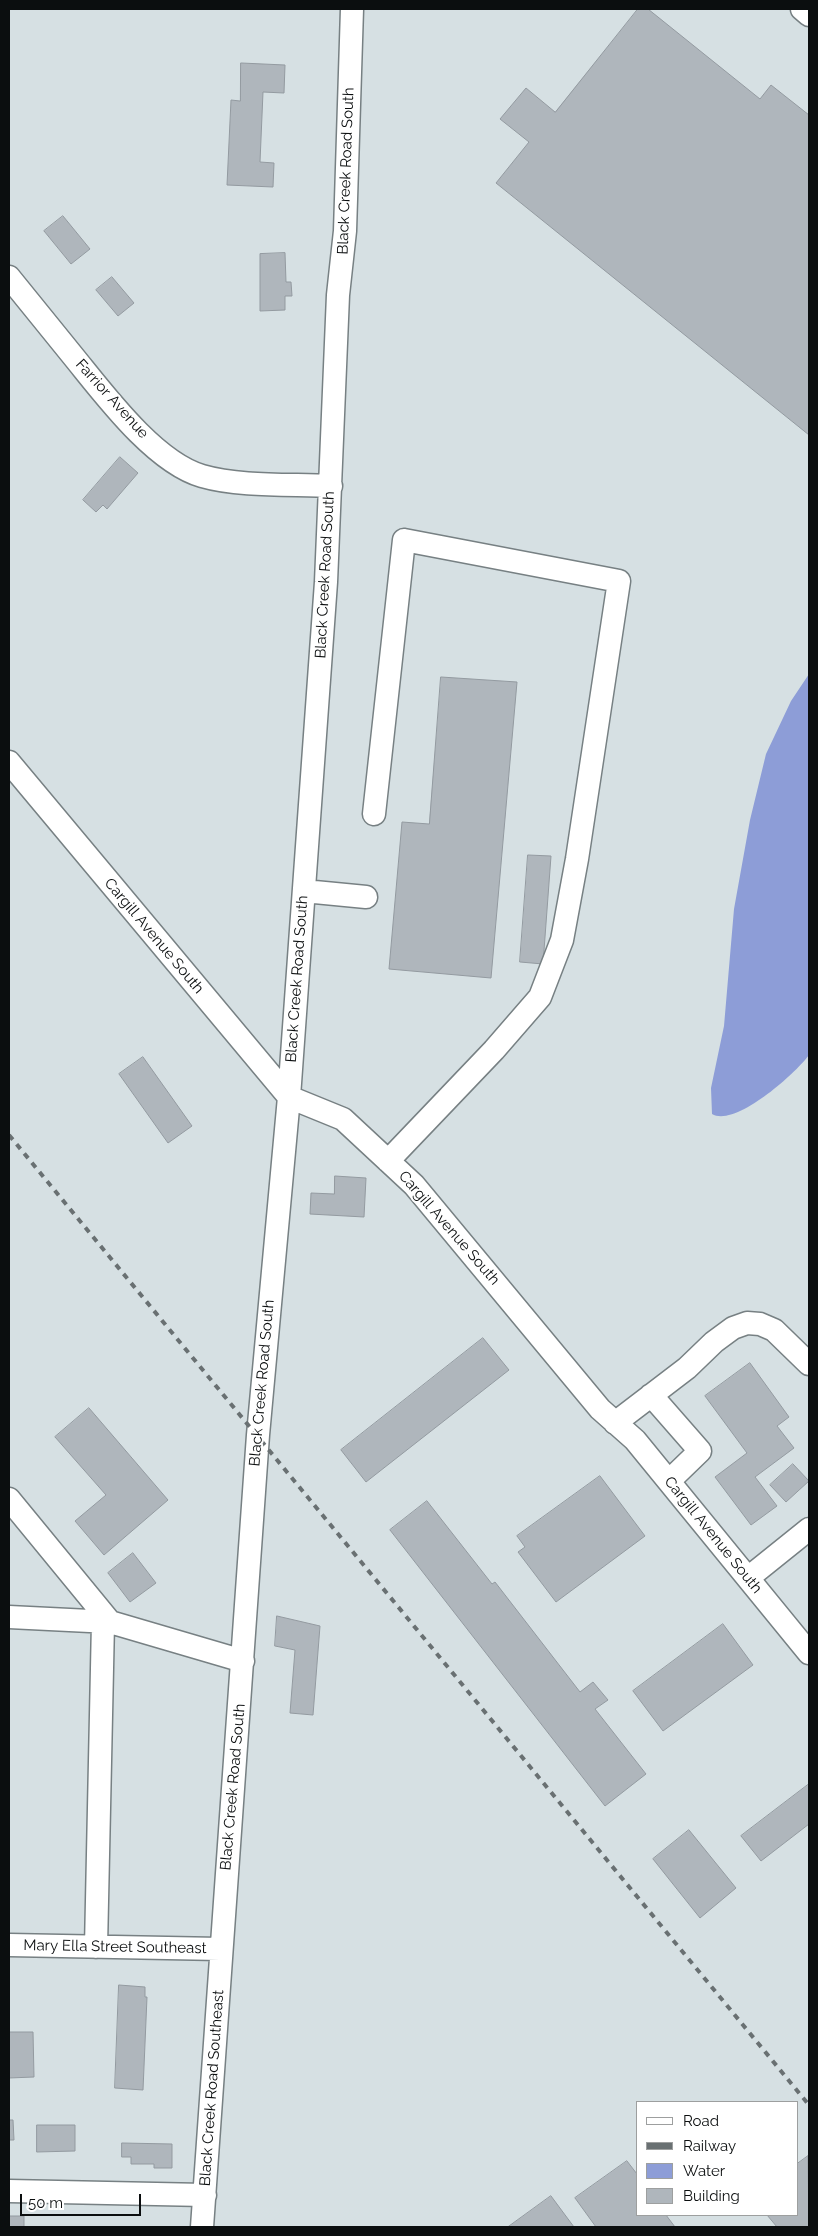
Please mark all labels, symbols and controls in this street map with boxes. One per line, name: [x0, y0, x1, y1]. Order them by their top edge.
street label: Black Creek Road South: [334, 87, 358, 255]
street label: Farrior Avenue: [72, 356, 152, 442]
street label: Black Creek Road South: [312, 491, 338, 659]
street label: Cargill Avenue South: [100, 875, 208, 997]
street label: Black Creek Road South: [282, 895, 312, 1063]
street label: Cargill Avenue South: [395, 1167, 503, 1289]
street label: Black Creek Road South: [246, 1299, 278, 1467]
street label: Cargill Avenue South: [660, 1473, 766, 1597]
street label: Black Creek Road South: [217, 1703, 249, 1871]
street label: Mary Ella Street Southeast: [23, 1936, 207, 1958]
street label: Black Creek Road Southeast: [196, 1989, 228, 2187]
legend: [636, 2101, 798, 2216]
text: Road: [683, 2112, 719, 2130]
text: Railway: [683, 2137, 736, 2155]
text: Water: [683, 2162, 725, 2180]
scale bar: [22, 2184, 144, 2216]
text: Building: [683, 2187, 740, 2205]
text: 50 m: [28, 2194, 63, 2212]

